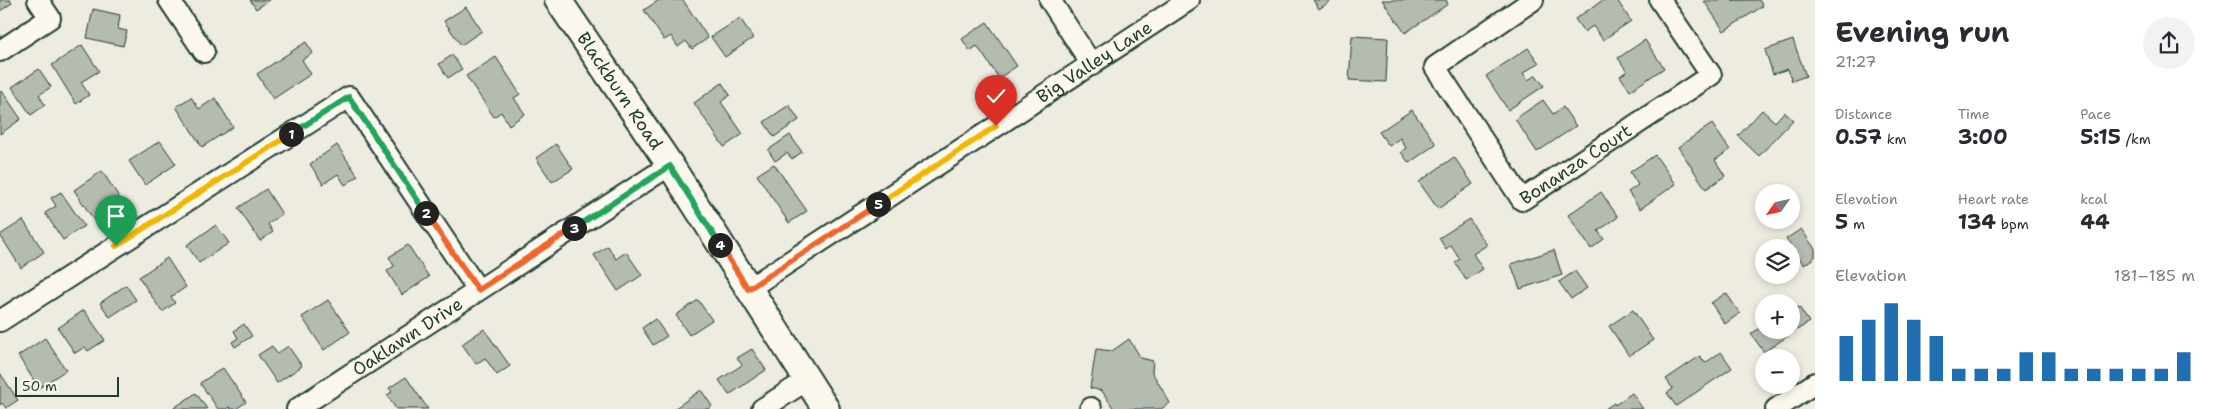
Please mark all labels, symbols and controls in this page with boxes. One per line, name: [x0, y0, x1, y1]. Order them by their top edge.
text: Evening run: [1835, 13, 2010, 51]
street label: Big Valley Lane: [1032, 15, 1157, 109]
button: share: [2143, 17, 2195, 69]
street label: Blackburn Road: [571, 27, 668, 155]
text: 21:27: [1835, 51, 1876, 72]
pin: [975, 75, 1017, 126]
icon: check: [982, 82, 1010, 110]
text: Distance: [1835, 105, 1892, 123]
text: Time: [1958, 105, 1990, 123]
text: Pace: [2080, 105, 2111, 123]
street label: Bonanza Court: [1515, 119, 1636, 210]
pin: 1: [278, 122, 304, 146]
text: 0.57: [1835, 123, 1882, 151]
text: 3:00: [1958, 123, 2008, 151]
text: 5:15: [2080, 123, 2121, 151]
text: 1: [288, 125, 295, 143]
text: km: [1882, 130, 1907, 148]
text: /km: [2121, 130, 2151, 148]
north arrow: [1755, 184, 1800, 229]
map controls: [1755, 184, 1800, 394]
text: Elevation: [1835, 190, 1898, 208]
text: Heart rate: [1958, 190, 2029, 208]
text: kcal: [2080, 190, 2108, 208]
pin: 5: [866, 192, 890, 216]
pin: [95, 195, 137, 246]
text: 5: [874, 195, 883, 213]
pin: 2: [414, 200, 438, 226]
icon: arrive: [102, 202, 130, 230]
text: 2: [422, 204, 431, 222]
text: 5: [1835, 208, 1848, 236]
text: 134: [1958, 208, 1996, 236]
text: 44: [2080, 208, 2110, 236]
text: m: [1848, 215, 1865, 233]
text: bpm: [1996, 215, 2029, 233]
pin: 3: [562, 216, 586, 240]
text: 3: [570, 219, 579, 237]
pin: 4: [708, 232, 732, 258]
text: 4: [716, 236, 725, 254]
button: layers: [1755, 239, 1800, 284]
text: Elevation: [1835, 265, 1907, 286]
text: 181–185 m: [2114, 265, 2195, 286]
street label: Oaklawn Drive: [348, 292, 467, 382]
button: +: [1755, 294, 1800, 339]
button: −: [1755, 349, 1800, 394]
scale bar: [15, 374, 119, 397]
text: 50 m: [22, 377, 57, 395]

